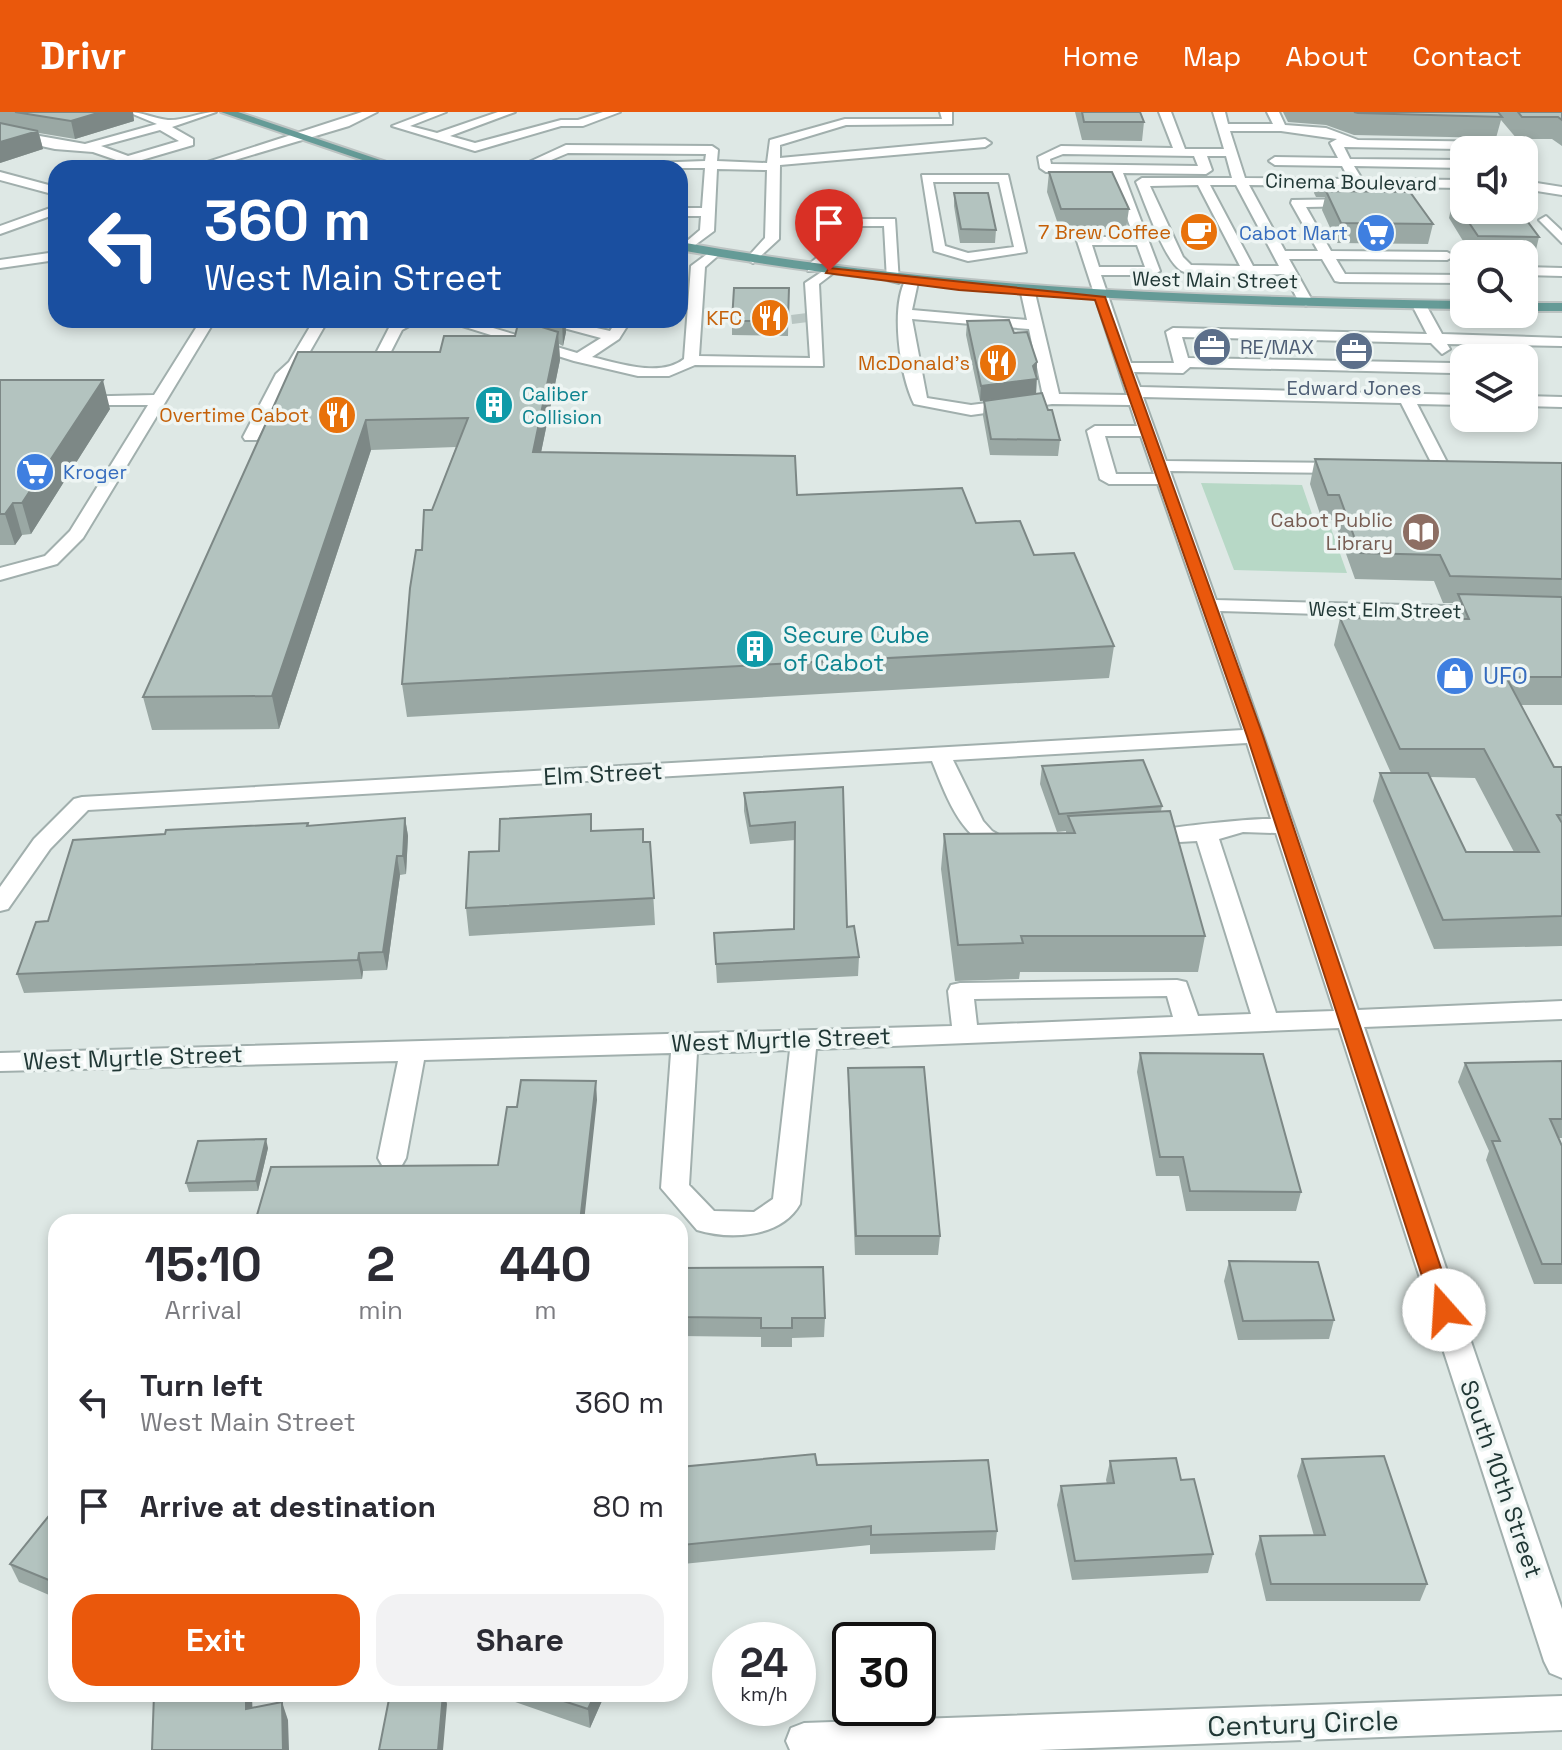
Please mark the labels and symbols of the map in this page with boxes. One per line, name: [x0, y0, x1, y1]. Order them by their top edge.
street label: Cinema Boulevard: [1265, 168, 1437, 196]
pin: [795, 189, 863, 271]
cafe icon: 7 Brew Coffee: [1178, 211, 1220, 253]
supermarket icon: Cabot Mart: [1355, 212, 1397, 254]
place label: 7 Brew Coffee: [1038, 219, 1171, 245]
place label: Cabot Mart: [1239, 220, 1348, 246]
street label: West Main Street: [1132, 266, 1298, 294]
restaurant icon: KFC: [749, 297, 791, 339]
place label: KFC: [706, 305, 742, 331]
office icon: RE/MAX: [1191, 326, 1233, 368]
office icon: Edward Jones: [1333, 330, 1375, 372]
place label: RE/MAX: [1240, 334, 1314, 360]
restaurant icon: McDonald's: [977, 342, 1019, 384]
place label: McDonald's: [858, 350, 970, 376]
place label: Edward Jones: [1286, 375, 1422, 401]
place label: Caliber Collision: [522, 381, 602, 430]
building icon: Caliber Collision: [473, 384, 515, 426]
restaurant icon: Overtime Cabot: [316, 394, 358, 436]
place label: Overtime Cabot: [159, 402, 309, 428]
supermarket icon: Kroger: [14, 451, 56, 493]
place label: Kroger: [63, 459, 127, 485]
place label: Cabot Public Library: [1271, 507, 1393, 556]
library icon: Cabot Public Library: [1400, 511, 1442, 553]
street label: West Elm Street: [1308, 596, 1462, 624]
place label: Secure Cube of Cabot: [783, 619, 930, 678]
building icon: Secure Cube of Cabot: [734, 628, 776, 670]
shop icon: UFO: [1434, 655, 1476, 697]
place label: UFO: [1483, 660, 1528, 691]
street label: Elm Street: [542, 755, 663, 792]
street label: West Myrtle Street: [671, 1020, 891, 1059]
street label: West Myrtle Street: [23, 1038, 243, 1077]
position arrow: [1402, 1268, 1486, 1352]
street label: South 10th Street: [1453, 1376, 1550, 1582]
speed limit sign: 30: [832, 1622, 936, 1726]
street label: Century Circle: [1207, 1702, 1399, 1744]

